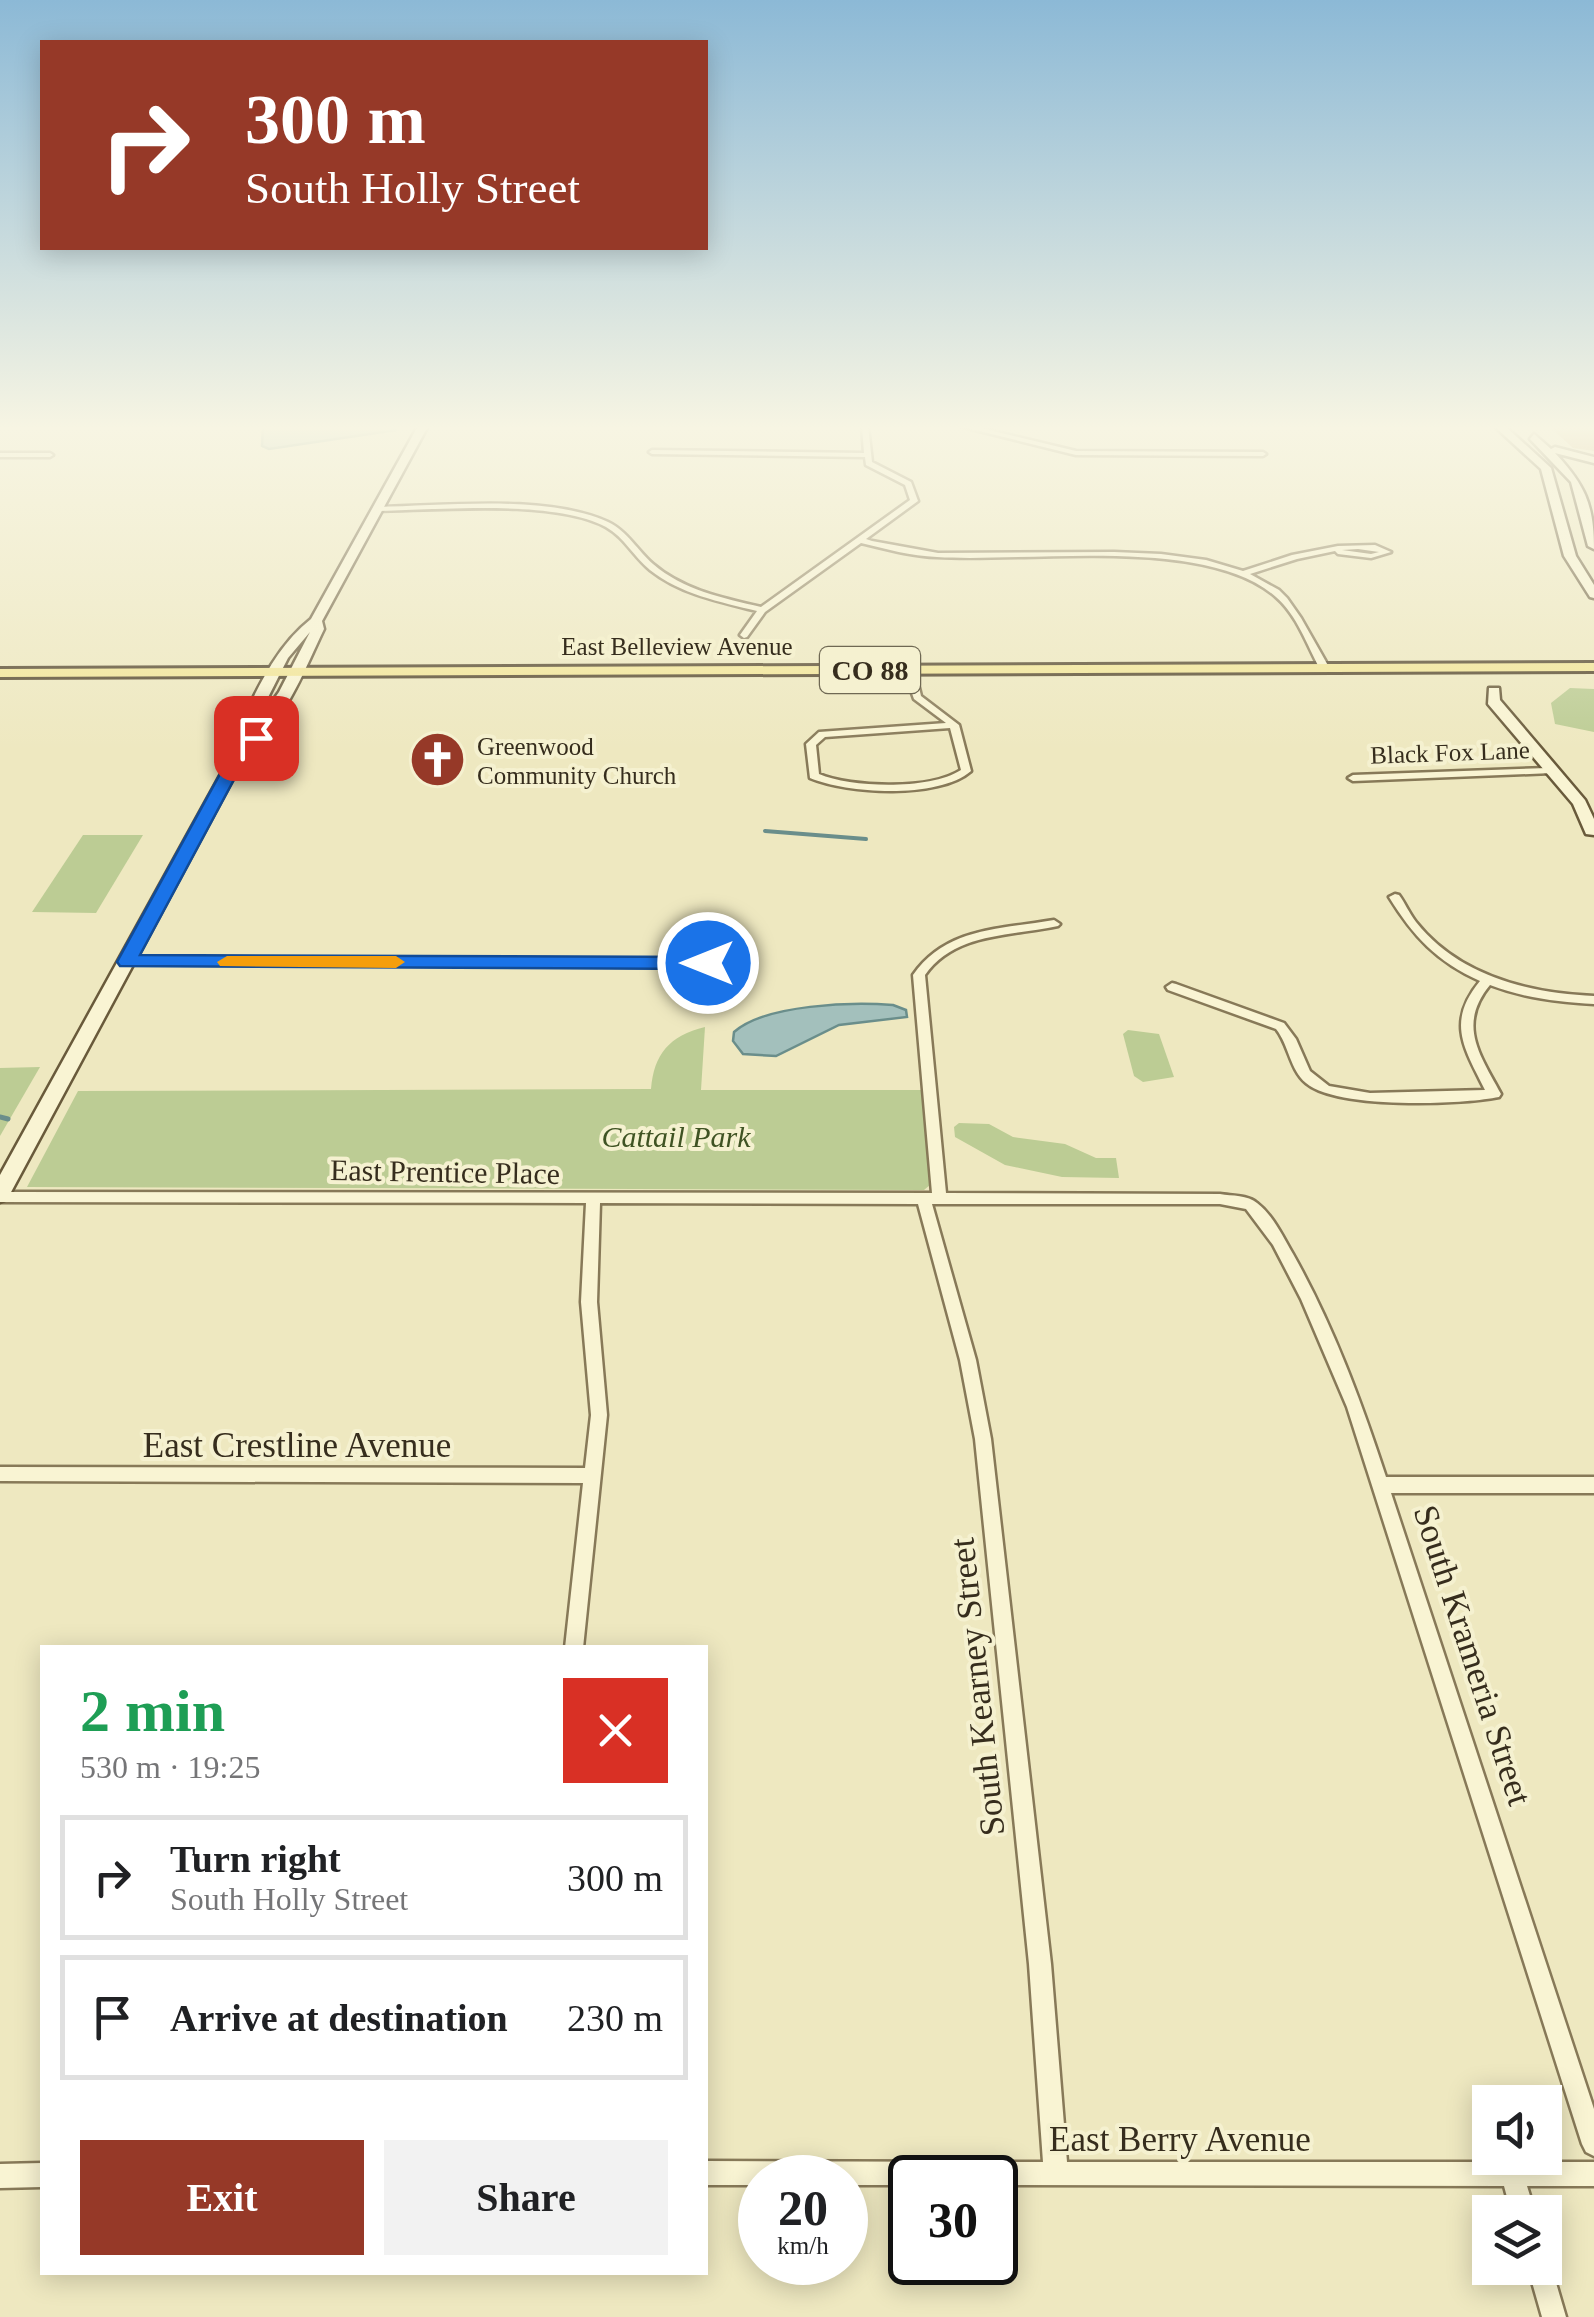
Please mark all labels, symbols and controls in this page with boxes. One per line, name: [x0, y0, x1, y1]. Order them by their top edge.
icon: right: [80, 80, 210, 210]
text: 300 m: [245, 81, 426, 158]
text: South Holly Street: [245, 163, 580, 213]
street label: East Belleview Avenue: [561, 633, 793, 660]
road number: CO 88: [820, 647, 920, 693]
pin: [214, 696, 299, 781]
icon: arrive: [229, 711, 284, 766]
church icon: Greenwood Community Church: [408, 730, 468, 790]
place label: Greenwood Community Church: [477, 733, 677, 789]
street label: Black Fox Lane: [1370, 736, 1530, 769]
position arrow: [656, 911, 760, 1015]
park label: Cattail Park: [601, 1120, 751, 1153]
street label: East Prentice Place: [330, 1153, 560, 1190]
street label: East Crestline Avenue: [143, 1426, 451, 1465]
street label: South Krameria Street: [1406, 1500, 1540, 1810]
street label: South Kearney Street: [942, 1536, 1013, 1838]
text: 2 min: [80, 1678, 225, 1744]
button: close: [563, 1678, 668, 1783]
text: 530 m · 19:25: [80, 1749, 260, 1785]
text: Turn right: [170, 1838, 341, 1880]
icon: right: [85, 1850, 140, 1905]
text: 300 m: [567, 1857, 663, 1899]
text: South Holly Street: [170, 1881, 408, 1917]
icon: arrive: [85, 1990, 140, 2045]
text: Arrive at destination: [170, 1997, 508, 2039]
text: 230 m: [567, 1997, 663, 2039]
map controls: [1472, 2085, 1562, 2285]
button: sound: [1472, 2085, 1562, 2175]
street label: East Berry Avenue: [1049, 2120, 1311, 2159]
button: Exit: [80, 2140, 364, 2255]
button: Share: [384, 2140, 668, 2255]
speed limit sign: 30: [888, 2155, 1018, 2285]
text: 20: [778, 2180, 828, 2236]
button: layers: [1472, 2195, 1562, 2285]
text: km/h: [777, 2232, 829, 2259]

